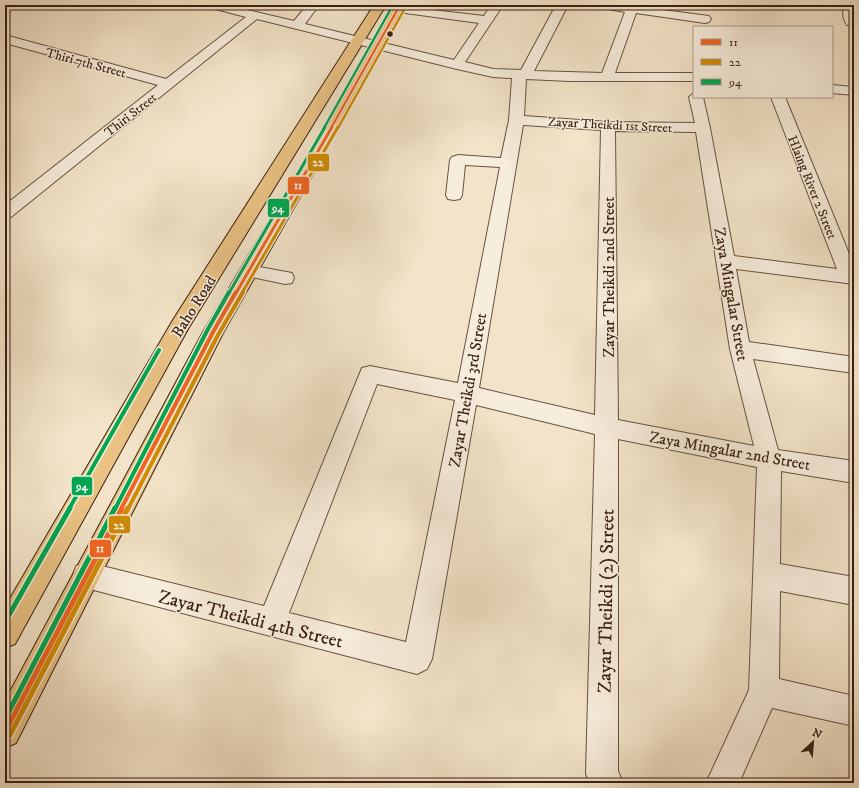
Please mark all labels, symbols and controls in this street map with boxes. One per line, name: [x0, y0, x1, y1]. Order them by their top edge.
legend: [693, 26, 833, 98]
unlabelled marker: [385, 29, 395, 39]
text: 11: [729, 35, 738, 50]
street label: Thiri 7th Street: [44, 45, 128, 81]
text: 22: [729, 55, 741, 70]
text: 94: [728, 75, 743, 90]
street label: Thiri Street: [101, 89, 160, 140]
street label: Zayar Theikdi 1st Street: [547, 114, 672, 136]
street label: Hlaing River 2 Street: [784, 133, 840, 241]
line badge: 22: [307, 153, 330, 172]
text: 22: [313, 156, 324, 170]
line badge: 11: [287, 176, 310, 195]
text: 11: [294, 179, 302, 193]
street label: Zayar Theikdi 2nd Street: [599, 197, 619, 357]
line badge: 94: [267, 198, 290, 218]
text: 94: [271, 202, 285, 216]
street label: Zaya Mingalar Street: [709, 226, 753, 363]
street label: Baho Road: [167, 272, 221, 341]
street label: Zayar Theikdi 3rd Street: [445, 311, 491, 469]
street label: Zaya Mingalar 2nd Street: [648, 427, 812, 475]
line badge: 94: [71, 476, 93, 496]
text: 94: [75, 480, 89, 494]
street label: Zayar Theikdi (2) Street: [593, 509, 620, 693]
line badge: 22: [108, 515, 131, 534]
text: 22: [114, 519, 125, 533]
line badge: 11: [89, 539, 112, 558]
text: 11: [96, 542, 104, 556]
street label: Zayar Theikdi 4th Street: [156, 585, 345, 653]
north arrow: [793, 722, 833, 762]
text: N: [810, 726, 824, 742]

